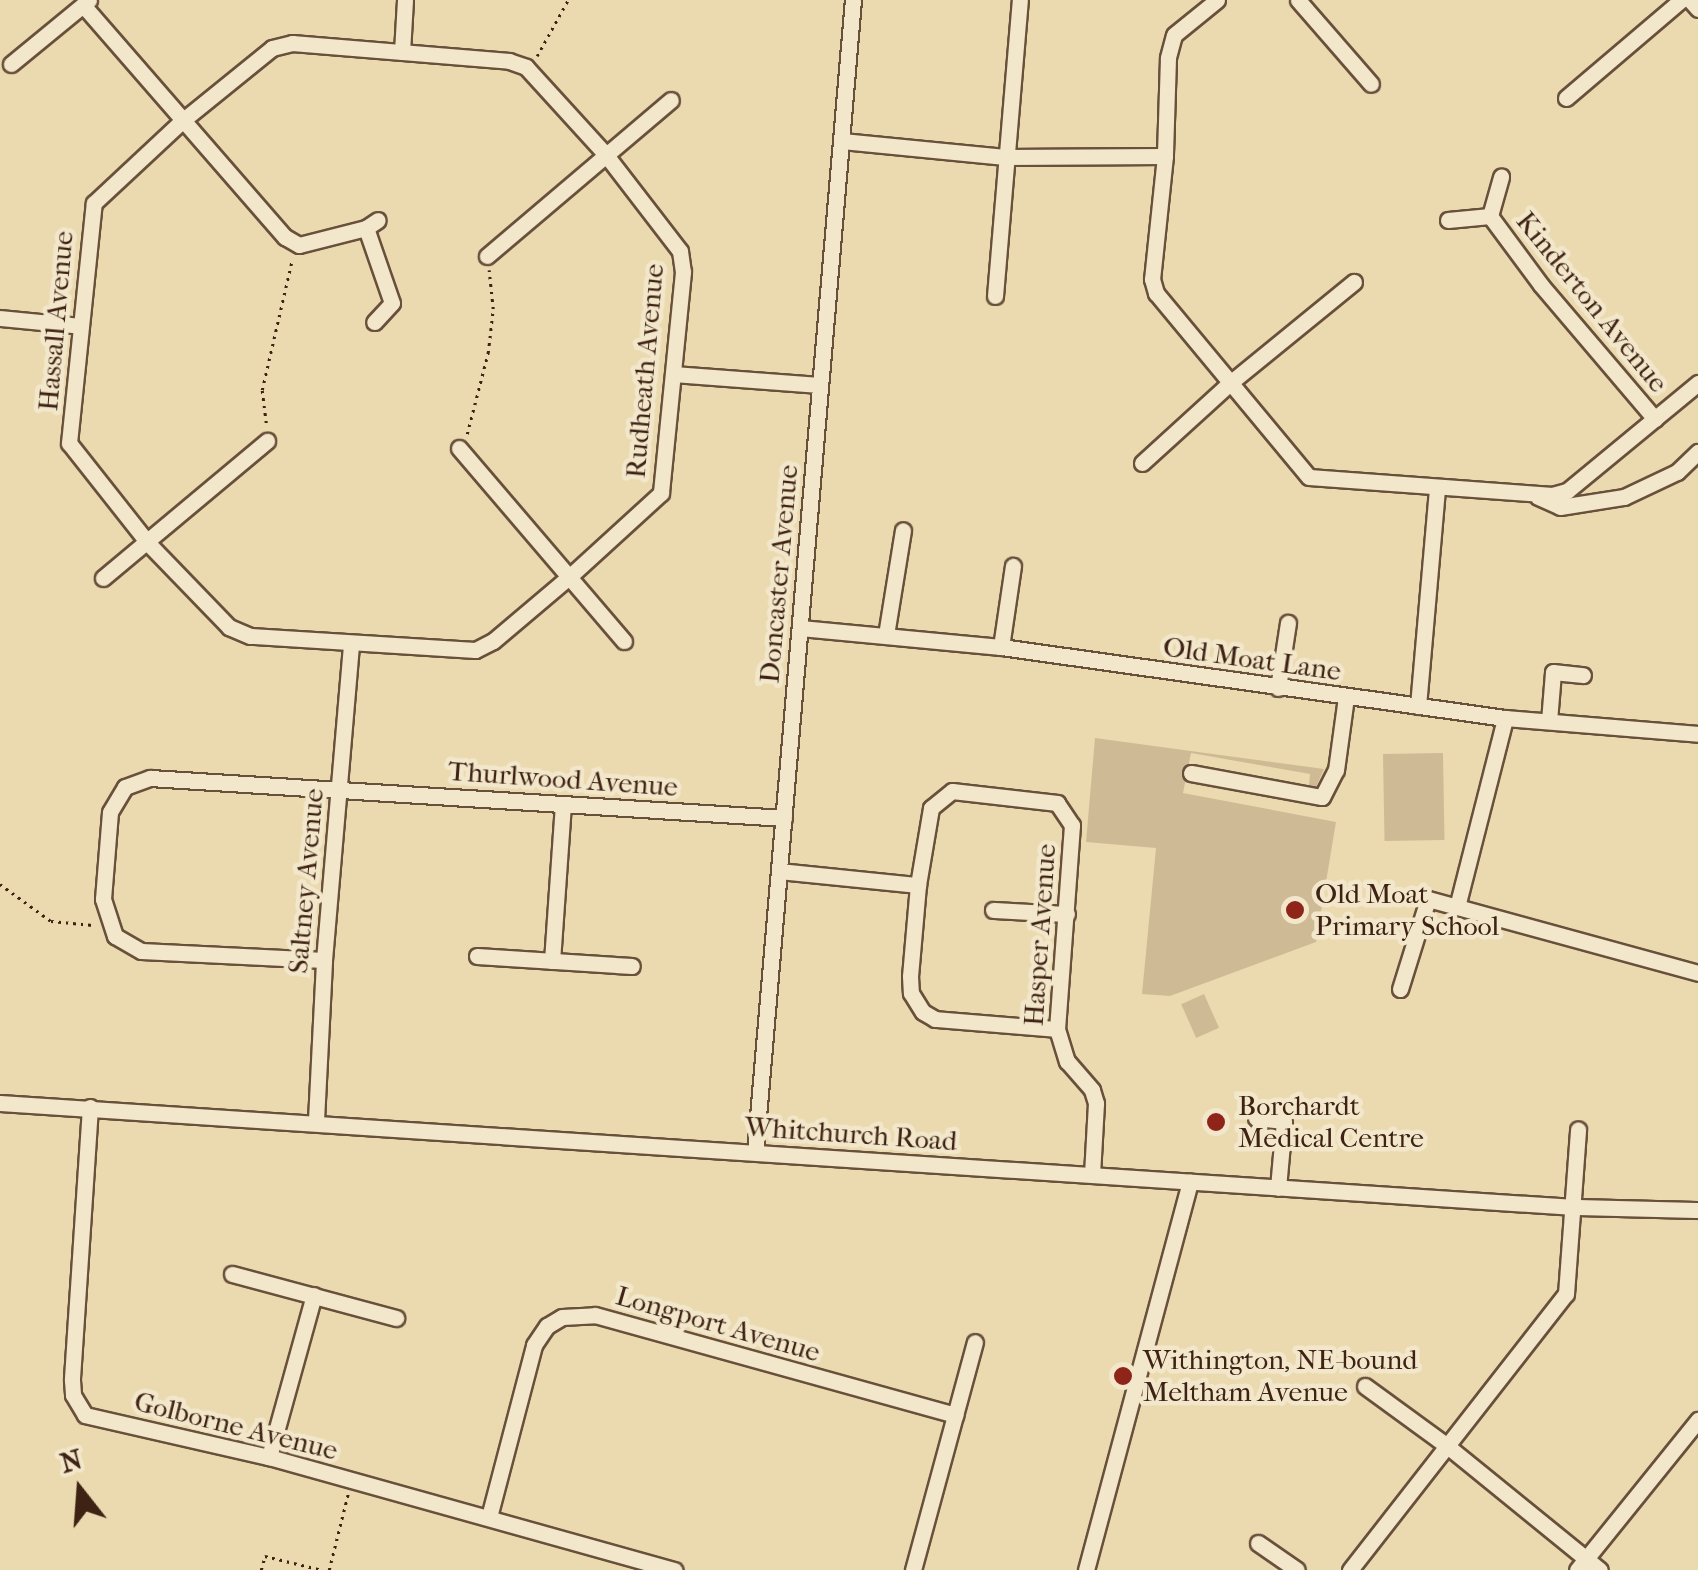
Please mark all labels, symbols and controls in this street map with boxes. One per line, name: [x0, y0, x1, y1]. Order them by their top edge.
street label: Kinderton Avenue: [1509, 205, 1675, 399]
street label: Hassall Avenue: [31, 230, 81, 412]
street label: Rudheath Avenue: [619, 262, 671, 480]
street label: Doncaster Avenue: [753, 463, 805, 685]
street label: Old Moat Lane: [1161, 630, 1343, 688]
street label: Thurlwood Avenue: [447, 754, 679, 804]
street label: Saltney Avenue: [281, 787, 331, 975]
street label: Hasper Avenue: [1017, 843, 1063, 1027]
place label: Old Moat Primary School: [1315, 877, 1499, 943]
marker: Old Moat Primary School: [1284, 899, 1306, 921]
place label: Borchardt Medical Centre: [1238, 1089, 1424, 1155]
marker: Borchardt Medical Centre: [1203, 1109, 1229, 1135]
street label: Whitchurch Road: [744, 1110, 958, 1158]
street label: Longport Avenue: [612, 1279, 824, 1369]
place label: Withington, NE-bound Meltham Avenue: [1143, 1343, 1418, 1409]
marker: Withington, NE-bound Meltham Avenue: [1112, 1365, 1134, 1387]
street label: Golborne Avenue: [131, 1385, 341, 1467]
north arrow: [30, 1440, 130, 1540]
text: N: [56, 1442, 86, 1480]

